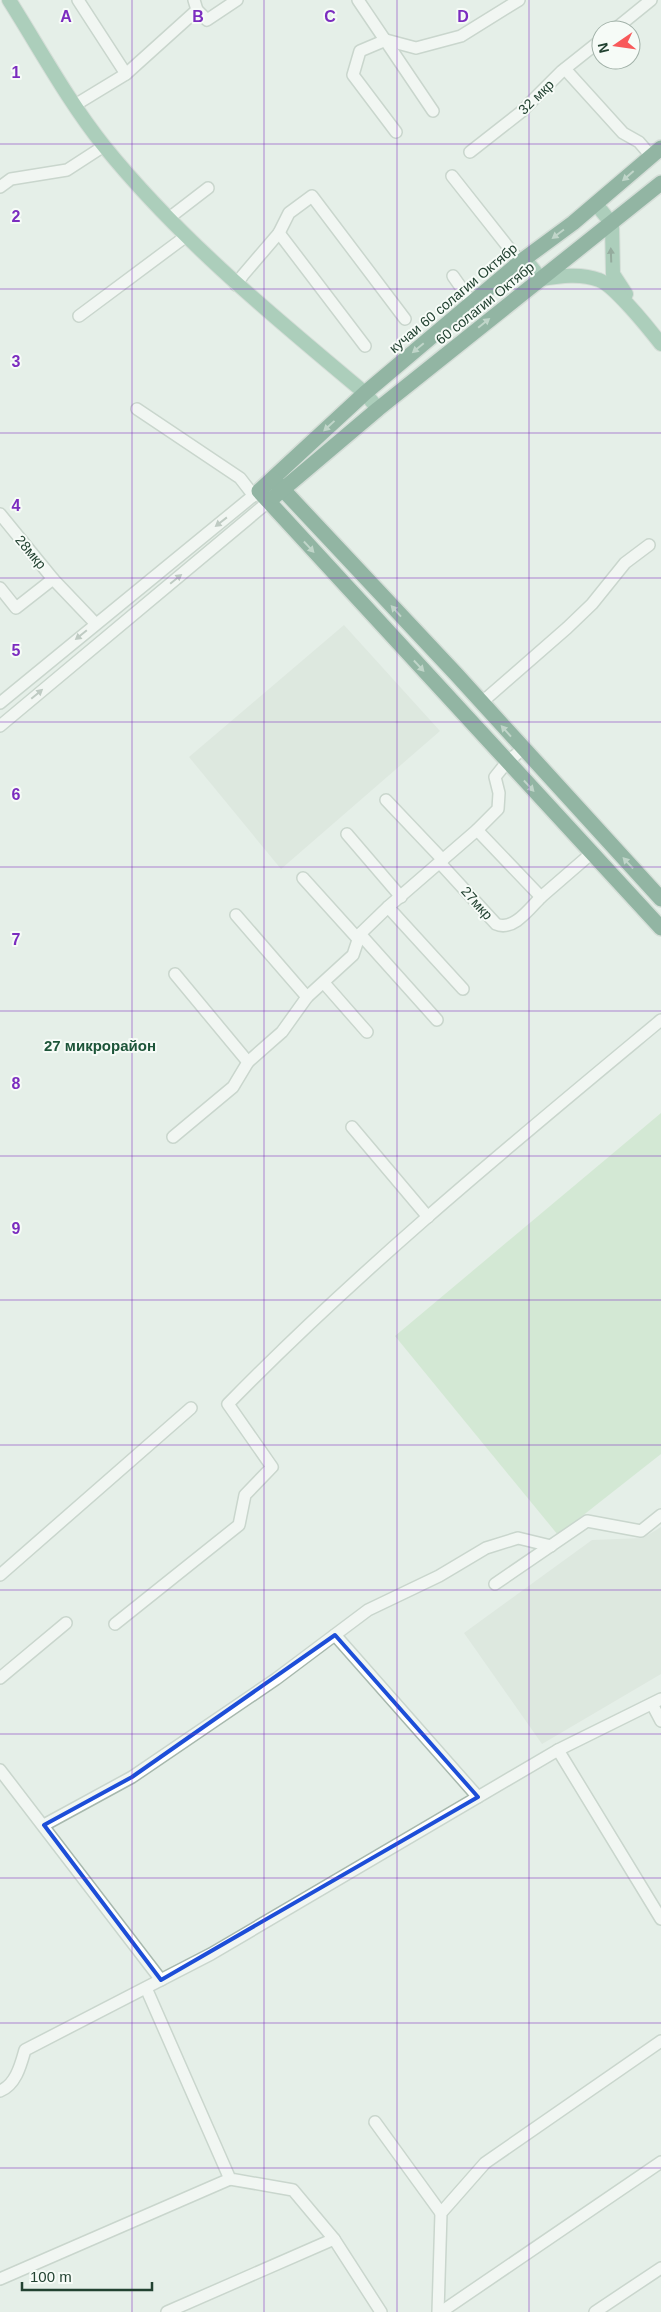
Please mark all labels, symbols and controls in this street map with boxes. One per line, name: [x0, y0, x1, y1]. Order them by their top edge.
text: A: [60, 8, 72, 25]
text: B: [192, 8, 204, 25]
text: C: [324, 8, 336, 25]
text: D: [457, 8, 469, 25]
north arrow: [591, 20, 641, 70]
text: N: [594, 41, 612, 55]
text: 1: [12, 64, 21, 81]
street label: 32 мкр: [515, 76, 557, 118]
one-way arrow: [623, 170, 635, 182]
text: 2: [12, 208, 21, 225]
one-way arrow: [551, 229, 565, 239]
street label: кучаи 60 солагии Октябр: [386, 240, 520, 356]
one-way arrow: [607, 247, 615, 263]
street label: 60 солагии Октябр: [432, 258, 538, 348]
one-way arrow: [477, 318, 490, 329]
one-way arrow: [413, 342, 425, 354]
text: 3: [12, 353, 21, 370]
one-way arrow: [324, 420, 336, 432]
text: 4: [12, 497, 21, 514]
one-way arrow: [215, 516, 228, 527]
street label: 28мкр: [12, 532, 50, 572]
one-way arrow: [303, 540, 315, 552]
one-way arrow: [169, 574, 182, 585]
one-way arrow: [390, 606, 402, 618]
one-way arrow: [75, 629, 87, 640]
text: 5: [12, 642, 21, 659]
one-way arrow: [413, 660, 425, 672]
one-way arrow: [31, 688, 43, 700]
one-way arrow: [500, 725, 512, 737]
one-way arrow: [523, 779, 535, 791]
text: 6: [12, 786, 21, 803]
one-way arrow: [622, 858, 634, 870]
street label: 27мкр: [458, 883, 496, 923]
text: 7: [12, 931, 21, 948]
district label: 27 микрорайон: [44, 1037, 156, 1054]
text: 8: [12, 1075, 21, 1092]
text: 9: [12, 1220, 21, 1237]
scale bar: [22, 2260, 152, 2292]
text: 100 m: [30, 2268, 72, 2285]

